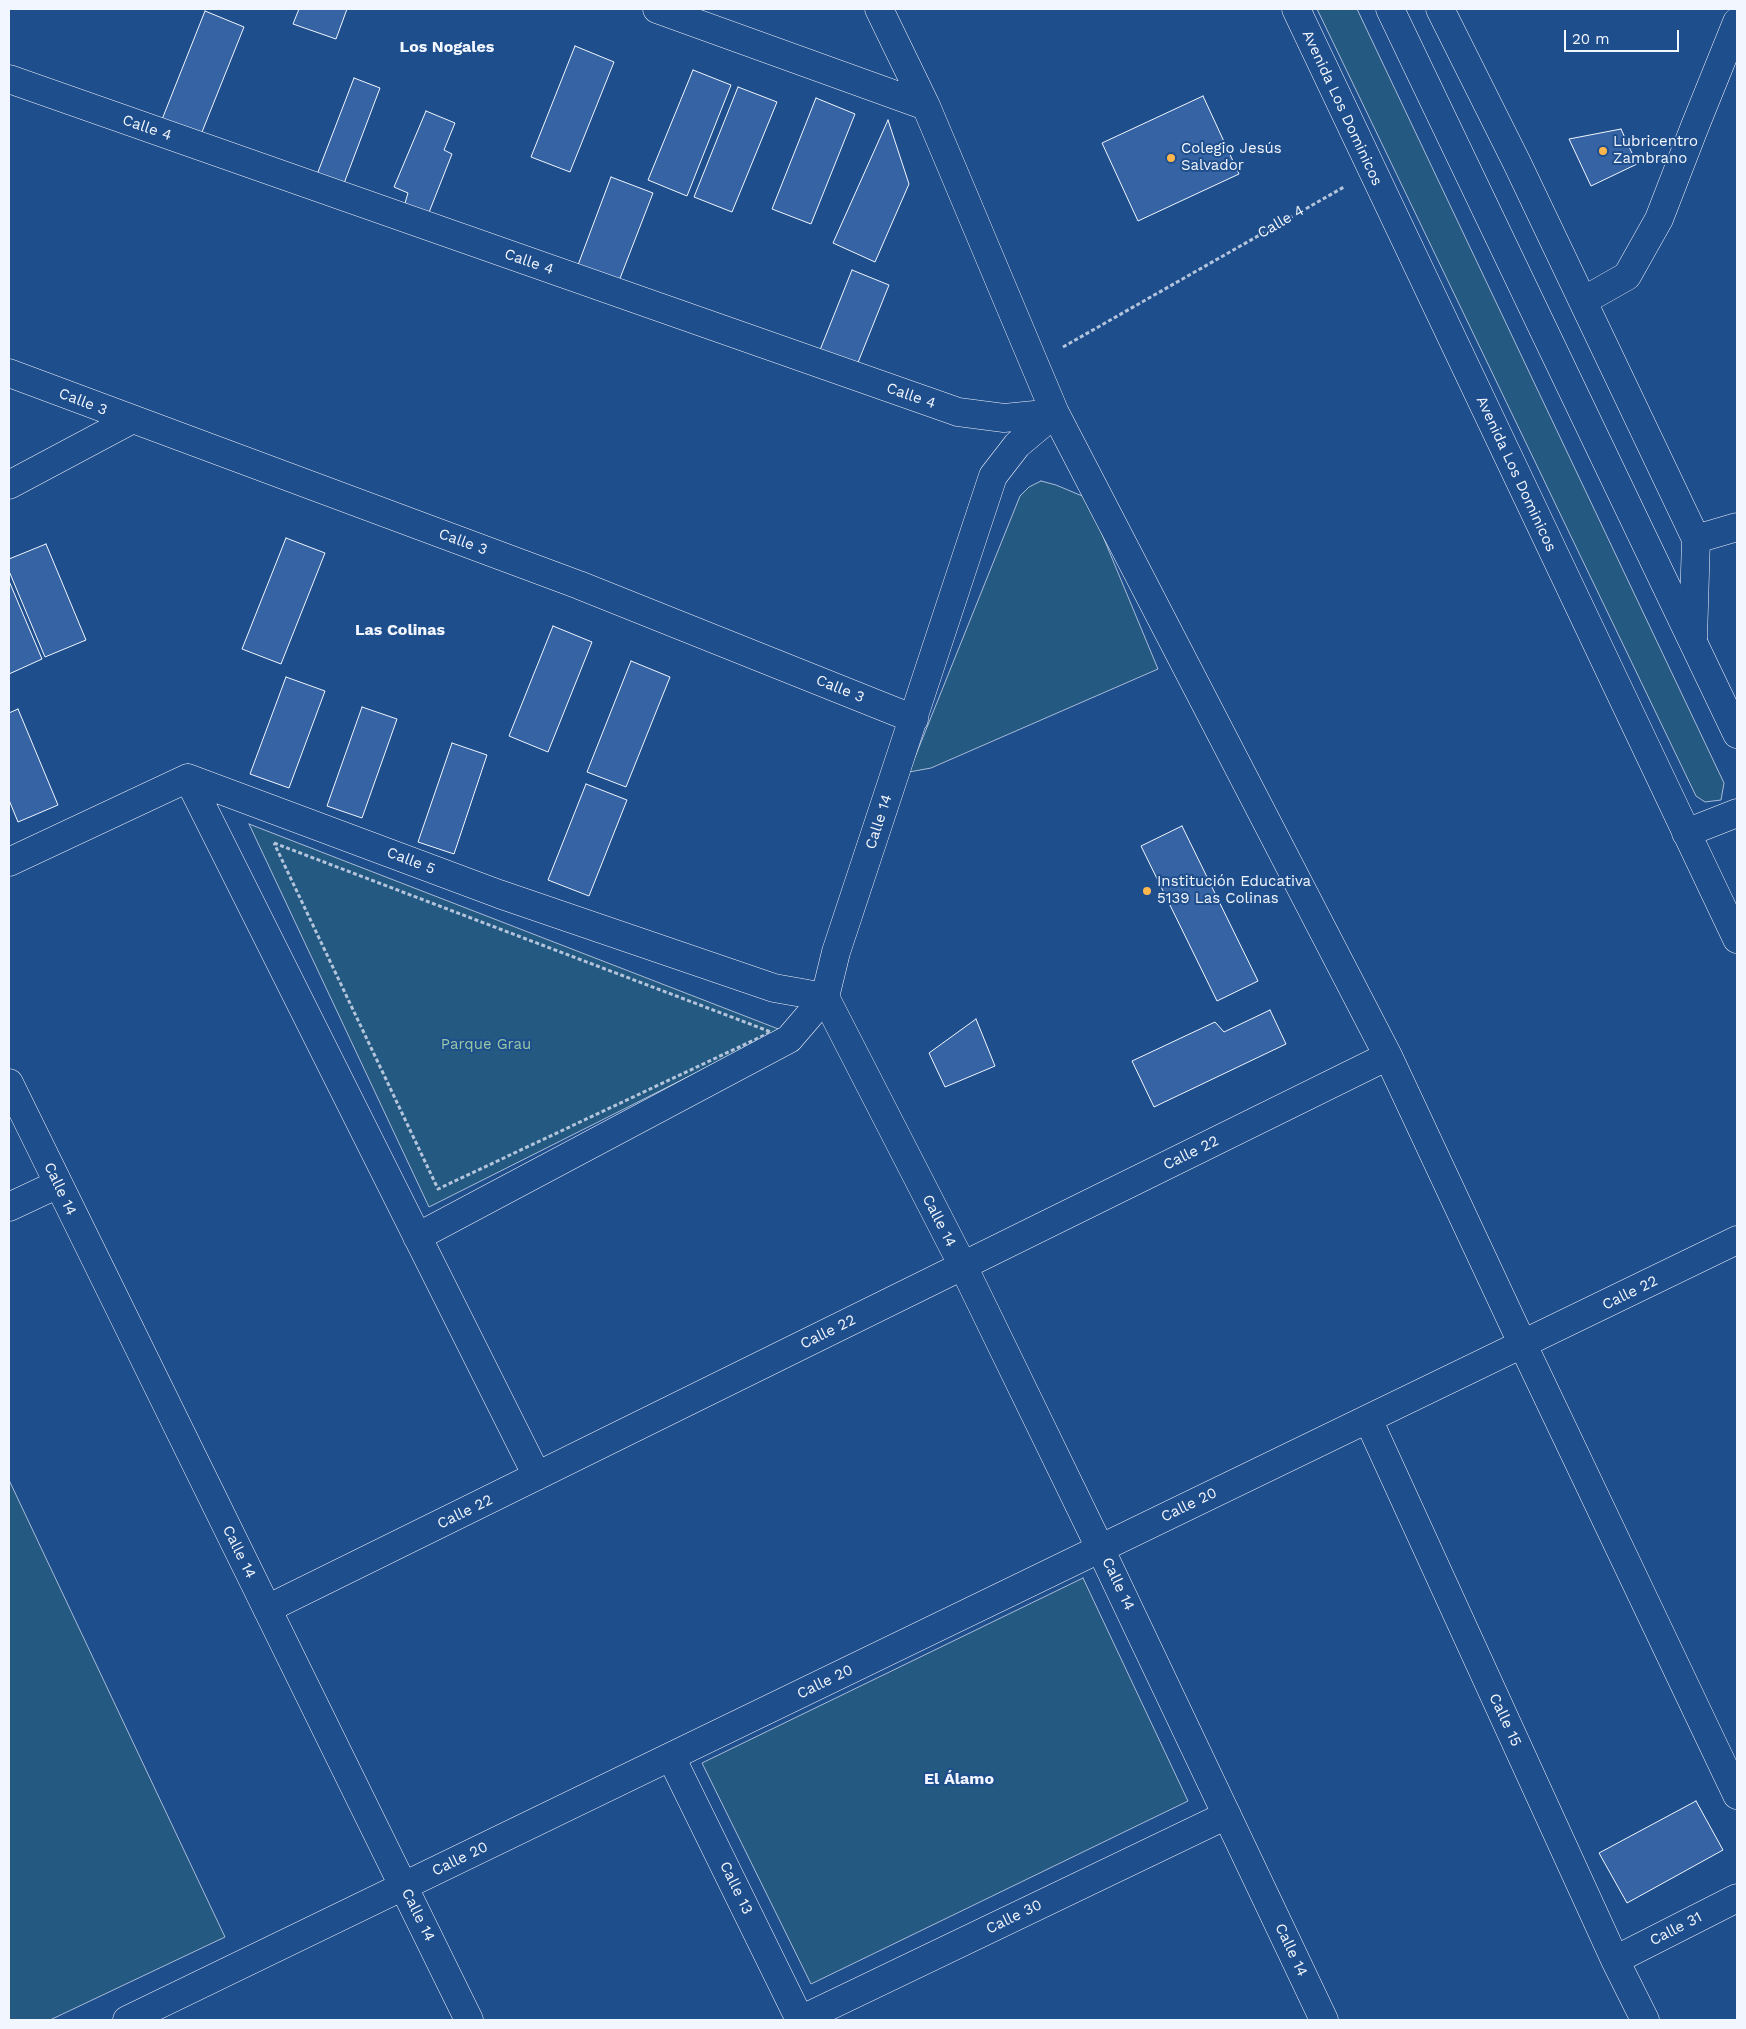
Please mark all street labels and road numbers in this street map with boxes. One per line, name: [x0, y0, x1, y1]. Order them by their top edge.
street label: Avenida Los Dominicos: [1298, 27, 1386, 189]
street label: Calle 4: [120, 111, 174, 145]
street label: Calle 4: [1254, 201, 1308, 243]
street label: Calle 4: [502, 245, 556, 279]
street label: Calle 4: [884, 379, 938, 413]
street label: Calle 3: [56, 385, 110, 419]
street label: Avenida Los Dominicos: [1472, 393, 1560, 555]
street label: Calle 3: [436, 525, 490, 559]
street label: Calle 3: [813, 671, 867, 707]
street label: Calle 14: [862, 792, 896, 852]
street label: Calle 5: [384, 844, 438, 878]
street label: Calle 22: [1160, 1132, 1222, 1174]
street label: Calle 14: [40, 1159, 80, 1219]
street label: Calle 14: [918, 1192, 960, 1250]
street label: Calle 22: [1599, 1272, 1661, 1314]
street label: Calle 22: [797, 1311, 859, 1353]
street label: Calle 20: [1158, 1484, 1220, 1526]
street label: Calle 22: [434, 1491, 496, 1533]
street label: Calle 14: [218, 1523, 260, 1581]
street label: Calle 14: [1098, 1554, 1138, 1614]
street label: Calle 20: [794, 1661, 856, 1703]
street label: Calle 15: [1485, 1691, 1525, 1749]
street label: Calle 20: [429, 1838, 491, 1880]
street label: Calle 13: [716, 1859, 756, 1917]
street label: Calle 14: [397, 1886, 439, 1944]
street label: Calle 30: [983, 1896, 1045, 1938]
street label: Calle 31: [1647, 1908, 1705, 1950]
street label: Calle 14: [1271, 1920, 1311, 1980]

